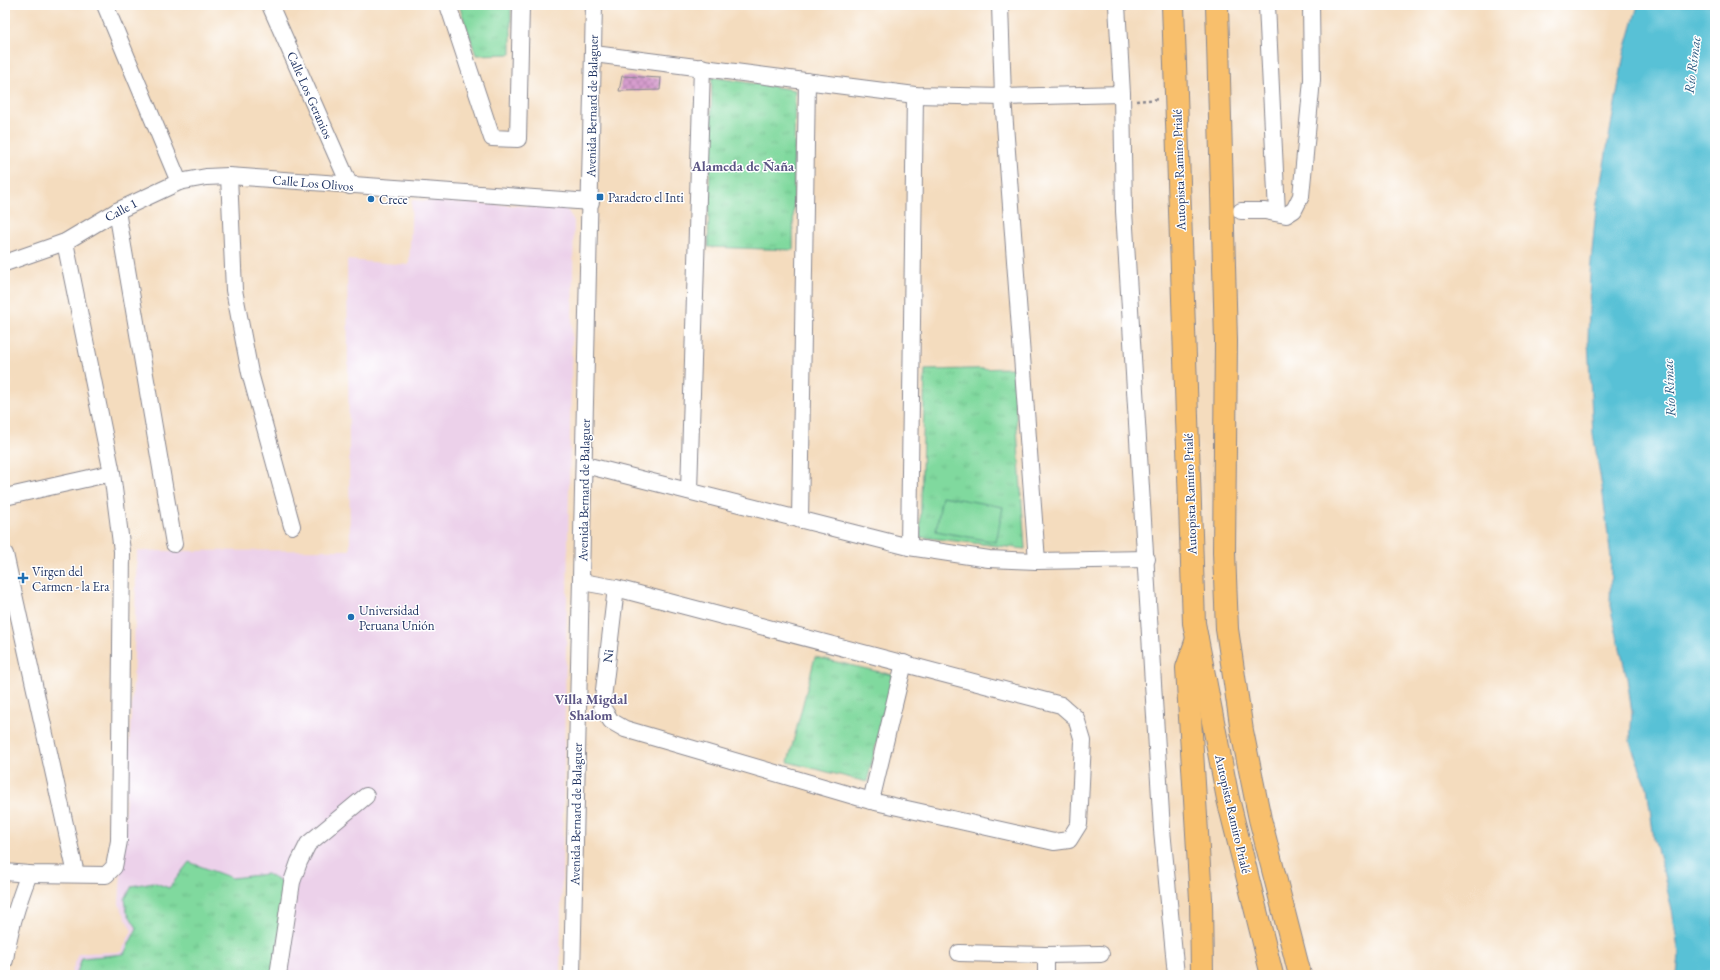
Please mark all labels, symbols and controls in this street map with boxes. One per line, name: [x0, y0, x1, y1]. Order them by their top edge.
street label: Avenida Bernard de Balaguer: [582, 34, 602, 179]
water label: Río Rímac: [1680, 35, 1705, 95]
street label: Calle Los Geranios: [283, 49, 337, 141]
street label: Autopista Ramiro Prialé: [1168, 109, 1190, 232]
district label: Alameda de Ñaña: [691, 157, 795, 175]
street label: Calle Los Olivos: [272, 171, 354, 195]
place label: Paradero el Inti: [608, 189, 684, 206]
place label: Crece: [379, 191, 408, 208]
marker: Paradero el Inti: [595, 192, 605, 202]
street label: Calle 1: [102, 194, 140, 226]
marker: Crece: [366, 194, 376, 204]
water label: Río Rímac: [1658, 358, 1679, 417]
street label: Avenida Bernard de Balaguer: [574, 418, 594, 563]
street label: Autopista Ramiro Prialé: [1179, 433, 1201, 556]
place label: Virgen del Carmen - la Era: [32, 563, 110, 595]
marker: Virgen del Carmen - la Era: [17, 572, 29, 584]
place label: Universidad Peruana Unión: [359, 602, 435, 634]
marker: Universidad Peruana Unión: [346, 612, 356, 622]
street label: Ni: [599, 648, 617, 664]
district label: Villa Migdal Shalom: [555, 690, 627, 724]
street label: Avenida Bernard de Balaguer: [566, 742, 586, 887]
street label: Autopista Ramiro Prialé: [1211, 752, 1255, 875]

